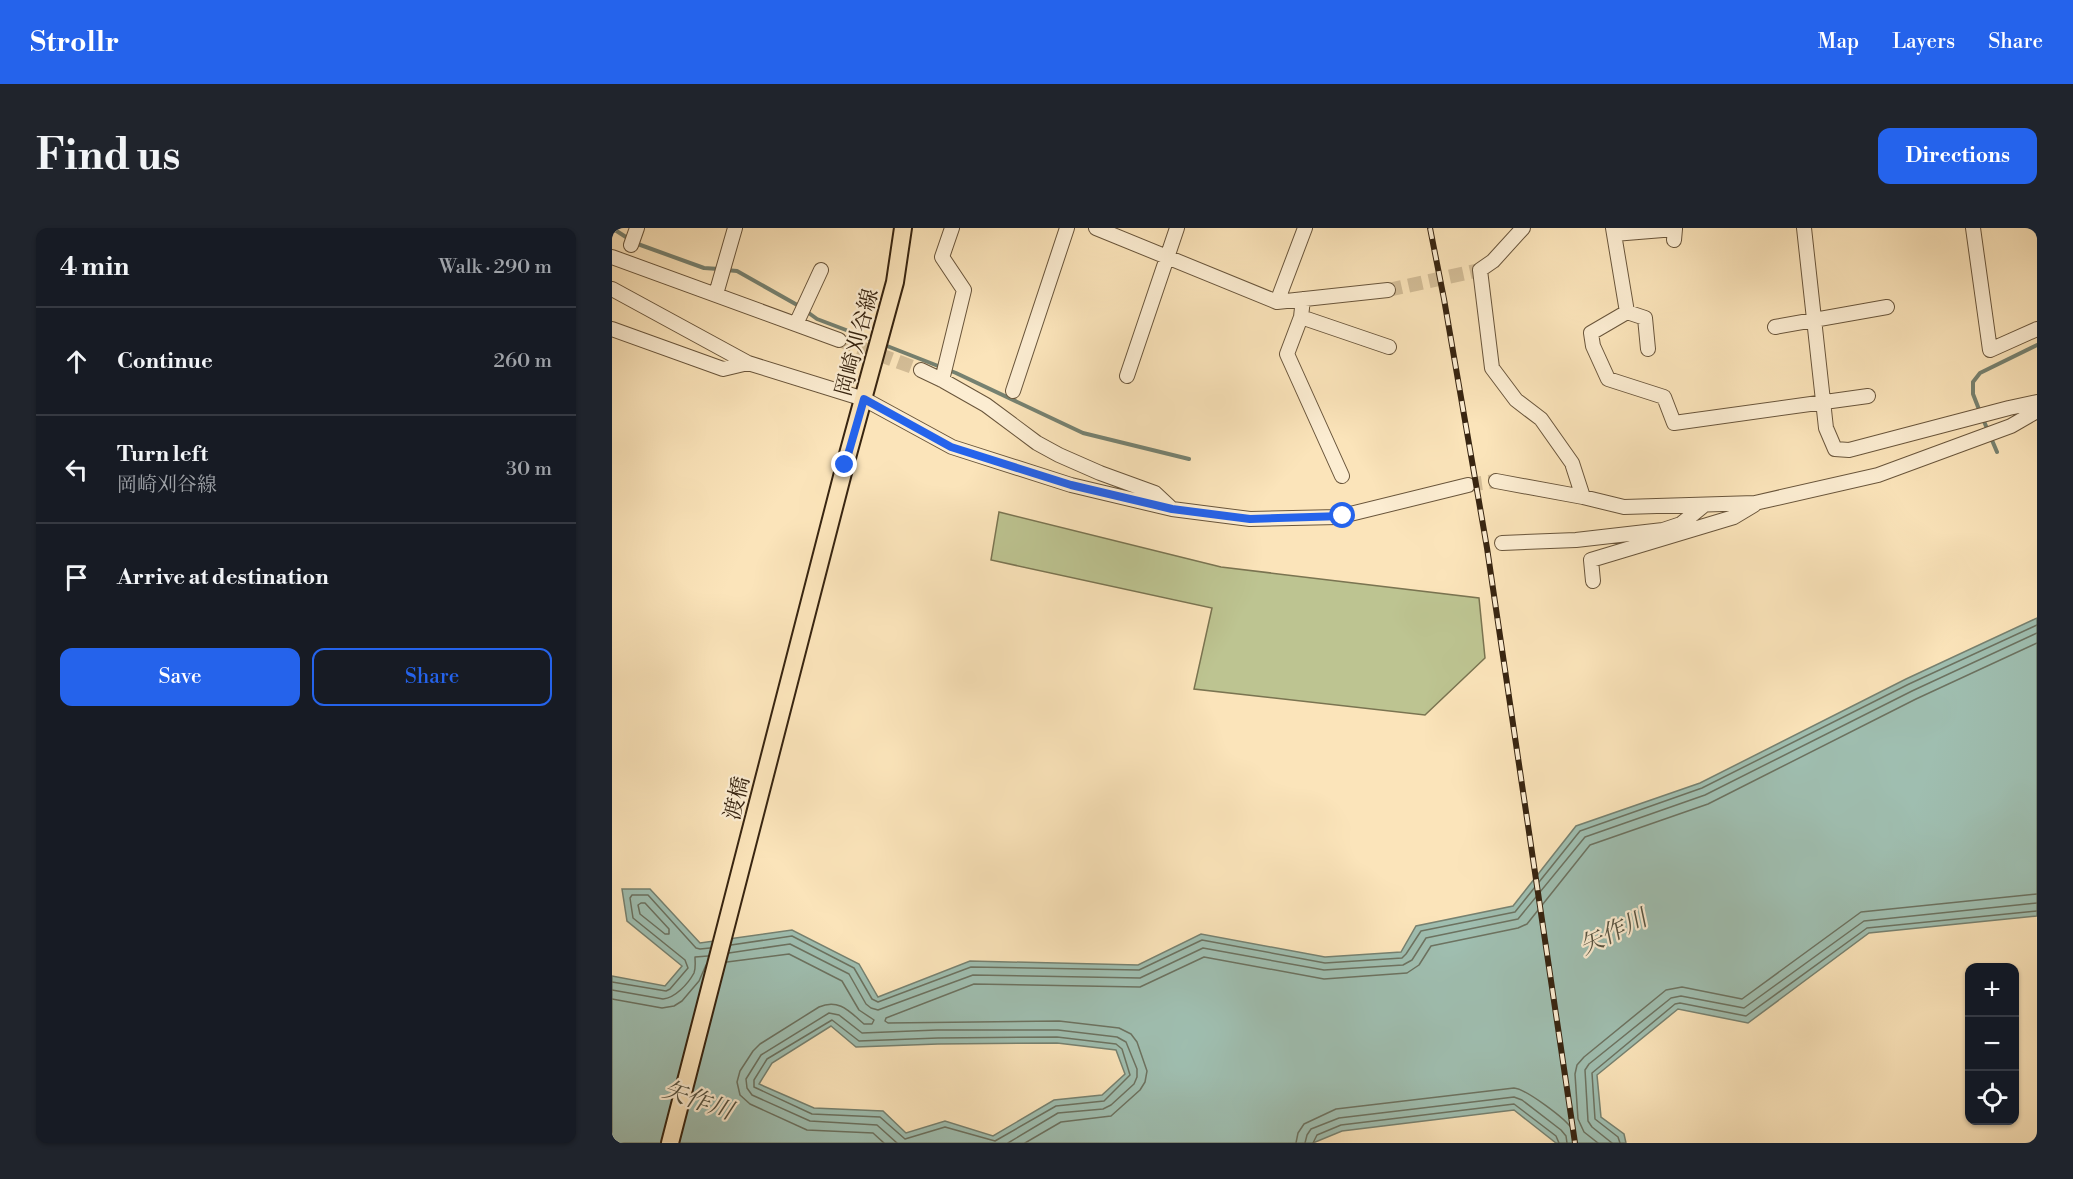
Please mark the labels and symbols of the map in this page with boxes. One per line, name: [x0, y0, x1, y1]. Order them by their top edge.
street label: 岡崎刈谷線: [830, 286, 885, 399]
route end: [831, 451, 857, 477]
route start: [1329, 502, 1355, 528]
street label: 渡橋: [719, 774, 756, 823]
water label: 矢作川: [1575, 902, 1655, 962]
water label: 矢作川: [659, 1075, 739, 1128]

